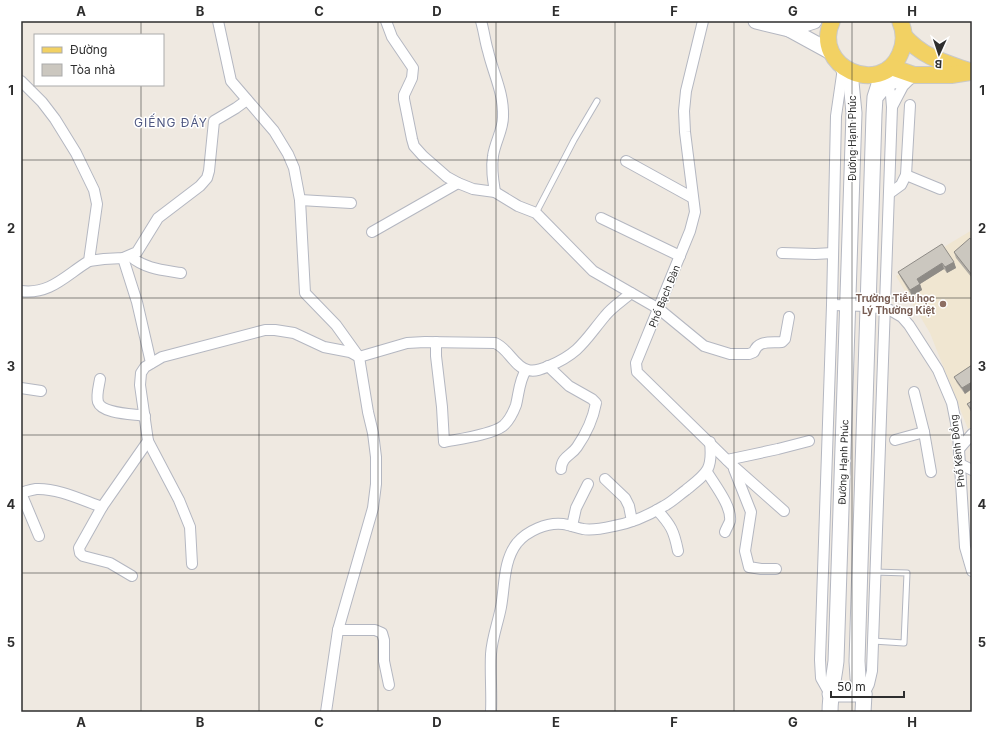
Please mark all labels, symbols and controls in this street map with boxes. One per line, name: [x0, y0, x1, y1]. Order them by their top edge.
text: A: [76, 3, 86, 19]
text: B: [196, 3, 205, 19]
text: C: [314, 3, 324, 19]
text: D: [432, 3, 442, 19]
text: E: [552, 3, 560, 19]
text: F: [670, 3, 678, 19]
text: G: [788, 3, 798, 19]
text: H: [907, 3, 917, 19]
legend: [34, 34, 164, 86]
north arrow: [919, 34, 959, 74]
text: Đường: [70, 42, 107, 57]
text: B: [934, 57, 942, 71]
text: Tòa nhà: [70, 62, 115, 77]
text: 1: [8, 82, 14, 98]
text: 1: [979, 82, 985, 98]
street label: Đường Hạnh Phúc: [846, 95, 858, 181]
district label: GIẾNG ĐÁY: [134, 113, 208, 130]
text: 2: [7, 220, 15, 236]
text: 2: [978, 220, 986, 236]
street label: Phố Bạch Đàn: [646, 263, 682, 329]
place label: Trường Tiểu học Lý Thường Kiệt: [856, 292, 935, 317]
marker: Trường Tiểu học Lý Thường Kiệt: [938, 299, 948, 309]
text: 3: [7, 358, 15, 374]
text: 3: [978, 358, 986, 374]
street label: Phố Kênh Đồng: [947, 414, 967, 488]
street label: Đường Hạnh Phúc: [836, 419, 850, 505]
text: 4: [7, 496, 16, 512]
text: 4: [978, 496, 987, 512]
text: 5: [7, 634, 15, 650]
text: 5: [978, 634, 986, 650]
scale bar: [831, 673, 904, 699]
text: 50 m: [837, 679, 866, 694]
text: A: [76, 714, 86, 730]
text: B: [196, 714, 205, 730]
text: C: [314, 714, 324, 730]
text: D: [432, 714, 442, 730]
text: E: [552, 714, 560, 730]
text: F: [670, 714, 678, 730]
text: G: [788, 714, 798, 730]
text: H: [907, 714, 917, 730]

